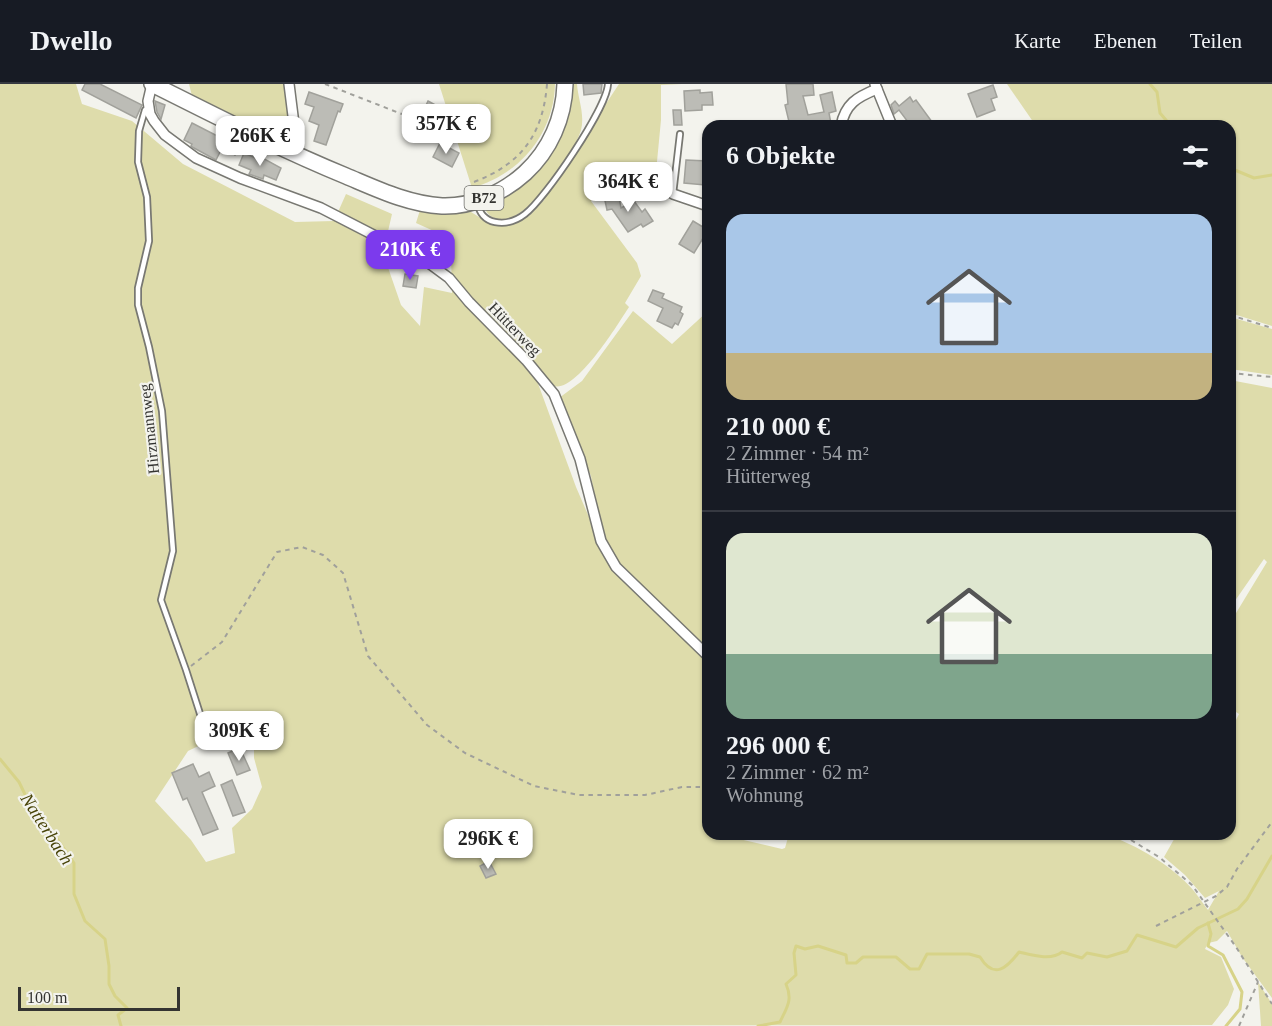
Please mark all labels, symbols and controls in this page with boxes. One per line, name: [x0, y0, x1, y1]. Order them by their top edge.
text: Dwello: [30, 25, 112, 56]
text: Karte: [1014, 29, 1061, 53]
text: Ebenen: [1094, 29, 1157, 53]
text: Teilen: [1190, 29, 1242, 53]
pin: 357K €: [397, 104, 495, 155]
text: 357K €: [416, 112, 476, 134]
pin: 266K €: [211, 116, 309, 167]
text: 266K €: [230, 124, 290, 146]
icon: filters: [1179, 140, 1212, 173]
text: 6 Objekte: [726, 141, 835, 170]
pin: 364K €: [579, 162, 677, 213]
text: 364K €: [598, 170, 658, 192]
road number: B72: [464, 186, 504, 210]
pin: 210K €: [361, 230, 459, 281]
text: 210K €: [380, 238, 440, 260]
icon: home: [915, 253, 1023, 361]
street label: Hütterweg: [485, 299, 545, 360]
street label: Hirzmannweg: [136, 383, 163, 475]
text: 210 000 €: [726, 412, 830, 441]
text: 2 Zimmer · 54 m²: [726, 442, 869, 464]
text: Hütterweg: [726, 465, 810, 487]
icon: home: [915, 572, 1023, 680]
pin: 309K €: [190, 711, 288, 762]
text: 309K €: [209, 719, 269, 741]
text: 296 000 €: [726, 731, 830, 760]
text: 2 Zimmer · 62 m²: [726, 761, 869, 783]
text: Wohnung: [726, 784, 803, 806]
water label: Natterbach: [16, 789, 77, 868]
pin: 296K €: [439, 819, 537, 870]
text: 296K €: [458, 827, 518, 849]
scale bar: [18, 984, 180, 1012]
text: 100 m: [27, 989, 67, 1006]

